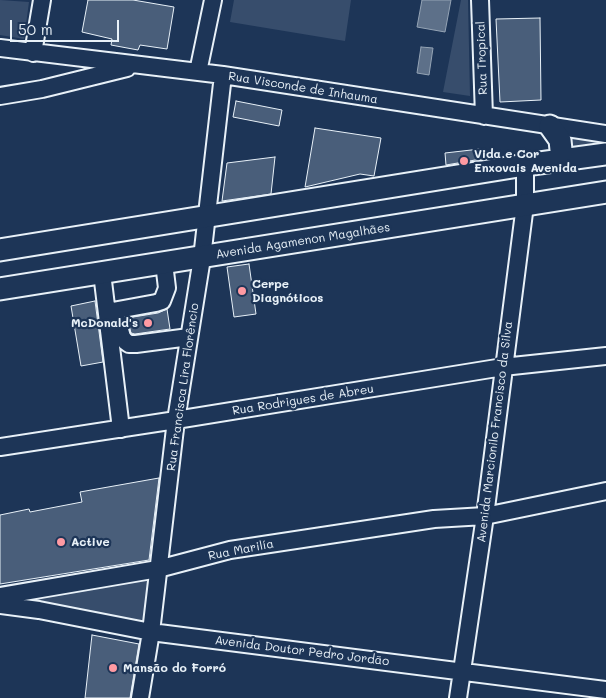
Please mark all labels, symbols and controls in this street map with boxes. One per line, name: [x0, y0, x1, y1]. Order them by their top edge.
scale bar: [12, 10, 121, 42]
text: 50 m: [18, 19, 53, 39]
street label: Rua Tropical: [474, 21, 490, 95]
street label: Rua Visconde de Inhauma: [227, 69, 379, 107]
place label: Vida e Cor Enxovais Avenida: [474, 147, 577, 175]
marker: Vida e Cor Enxovais Avenida: [458, 155, 470, 167]
street label: Avenida Agamenon Magalhães: [215, 220, 391, 262]
place label: Cerpe Diagnóticos: [252, 277, 323, 305]
marker: Cerpe Diagnóticos: [236, 285, 248, 297]
street label: Rua Francisca Lira Florêncio: [164, 302, 202, 472]
place label: McDonald's: [71, 316, 138, 330]
marker: McDonald's: [142, 317, 154, 329]
street label: Avenida Marcionilo Francisco da Silva: [474, 320, 516, 544]
street label: Rua Rodrigues de Abreu: [231, 382, 375, 418]
place label: Active: [71, 535, 110, 549]
marker: Active: [55, 536, 67, 548]
street label: Rua Marilía: [207, 537, 275, 563]
street label: Avenida Doutor Pedro Jordão: [214, 633, 390, 669]
place label: Mansão do Forró: [123, 661, 226, 675]
marker: Mansão do Forró: [107, 662, 119, 674]

